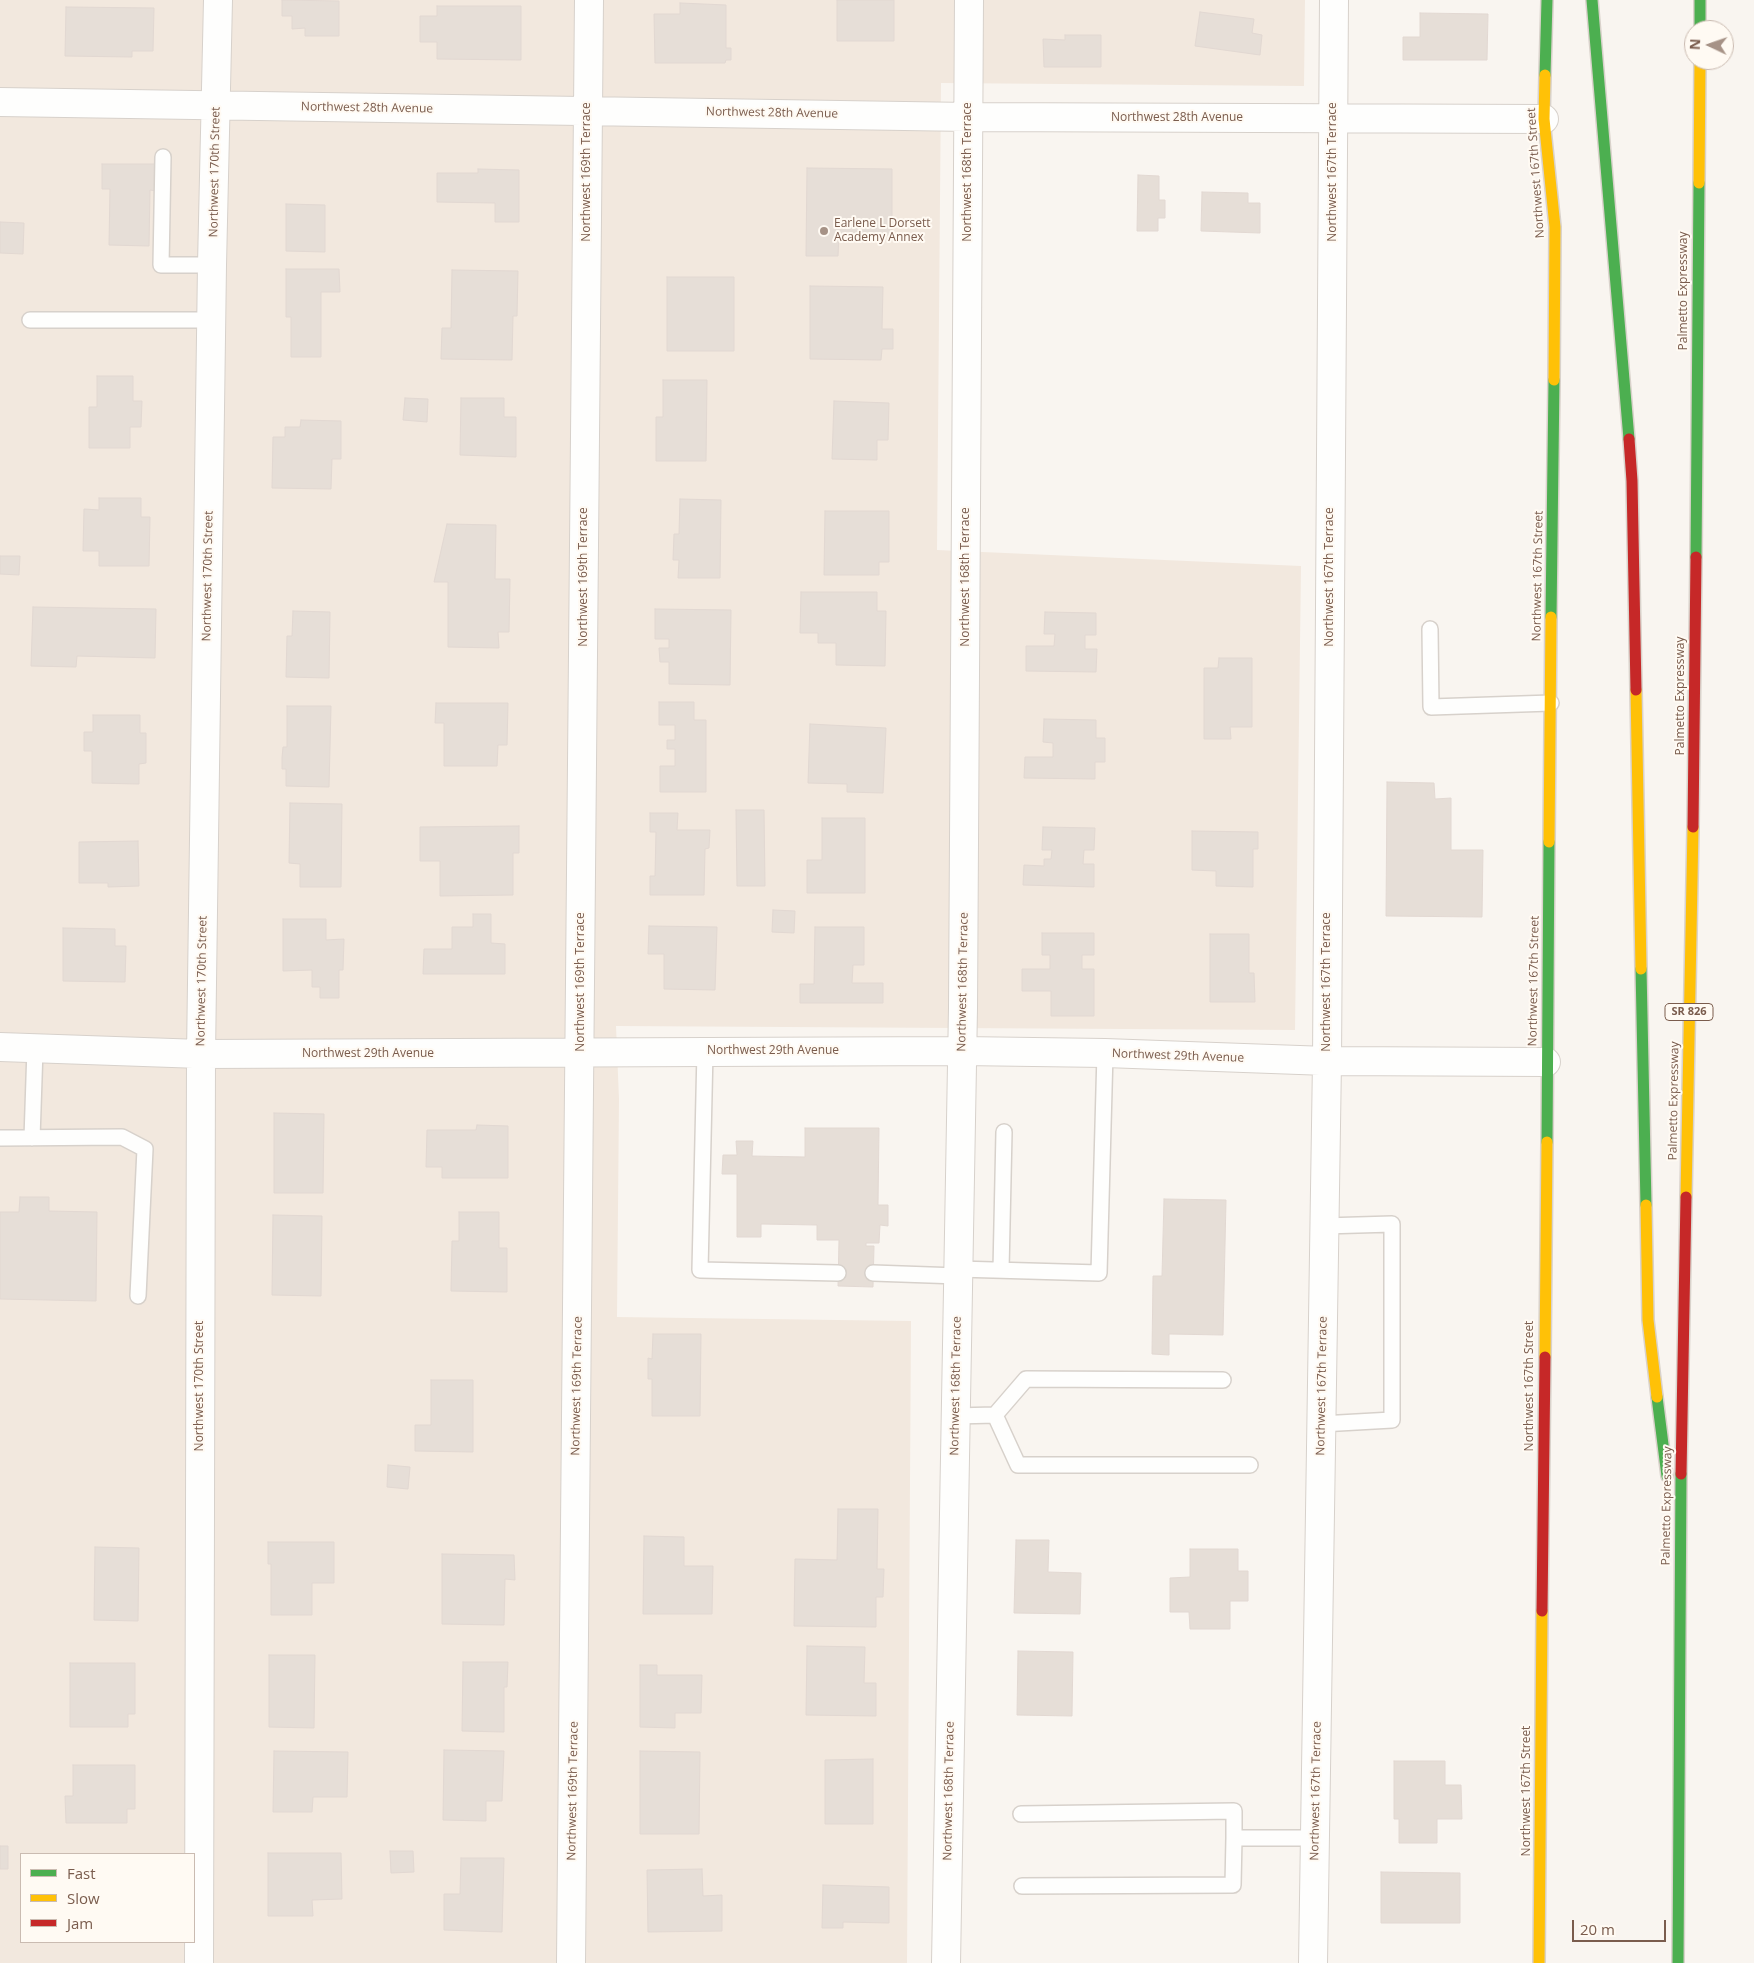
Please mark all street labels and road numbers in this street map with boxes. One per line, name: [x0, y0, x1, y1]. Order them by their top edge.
street label: Northwest 28th Avenue: [301, 100, 433, 116]
street label: Northwest 169th Terrace: [580, 102, 594, 242]
street label: Northwest 168th Terrace: [961, 102, 975, 242]
street label: Northwest 167th Terrace: [1326, 102, 1340, 242]
street label: Northwest 28th Avenue: [706, 105, 838, 121]
street label: Northwest 170th Street: [207, 106, 223, 238]
street label: Northwest 167th Street: [1524, 107, 1548, 239]
street label: Northwest 28th Avenue: [1111, 111, 1243, 125]
street label: Palmetto Expressway: [1677, 231, 1691, 351]
street label: Northwest 169th Terrace: [577, 507, 591, 647]
street label: Northwest 168th Terrace: [959, 507, 973, 647]
street label: Northwest 167th Terrace: [1323, 507, 1337, 647]
street label: Northwest 170th Street: [200, 510, 216, 642]
street label: Northwest 167th Street: [1530, 510, 1546, 642]
street label: Palmetto Expressway: [1674, 636, 1688, 756]
street label: Northwest 169th Terrace: [574, 912, 588, 1052]
street label: Northwest 168th Terrace: [955, 912, 971, 1052]
street label: Northwest 167th Terrace: [1320, 912, 1334, 1052]
street label: Northwest 170th Street: [194, 915, 210, 1047]
street label: Northwest 167th Street: [1526, 915, 1542, 1047]
road number: SR 826: [1665, 1004, 1713, 1020]
street label: Palmetto Expressway: [1666, 1041, 1682, 1161]
street label: Northwest 29th Avenue: [707, 1044, 839, 1058]
street label: Northwest 29th Avenue: [1112, 1046, 1244, 1066]
street label: Northwest 29th Avenue: [302, 1047, 434, 1061]
street label: Northwest 169th Terrace: [569, 1316, 585, 1456]
street label: Northwest 168th Terrace: [948, 1316, 964, 1456]
street label: Northwest 167th Terrace: [1314, 1316, 1330, 1456]
street label: Northwest 170th Street: [193, 1321, 207, 1451]
street label: Northwest 167th Street: [1523, 1321, 1537, 1451]
street label: Palmetto Expressway: [1659, 1446, 1675, 1566]
street label: Northwest 169th Terrace: [565, 1721, 581, 1861]
street label: Northwest 168th Terrace: [941, 1721, 957, 1861]
street label: Northwest 167th Terrace: [1308, 1721, 1324, 1861]
street label: Northwest 167th Street: [1520, 1726, 1534, 1856]

